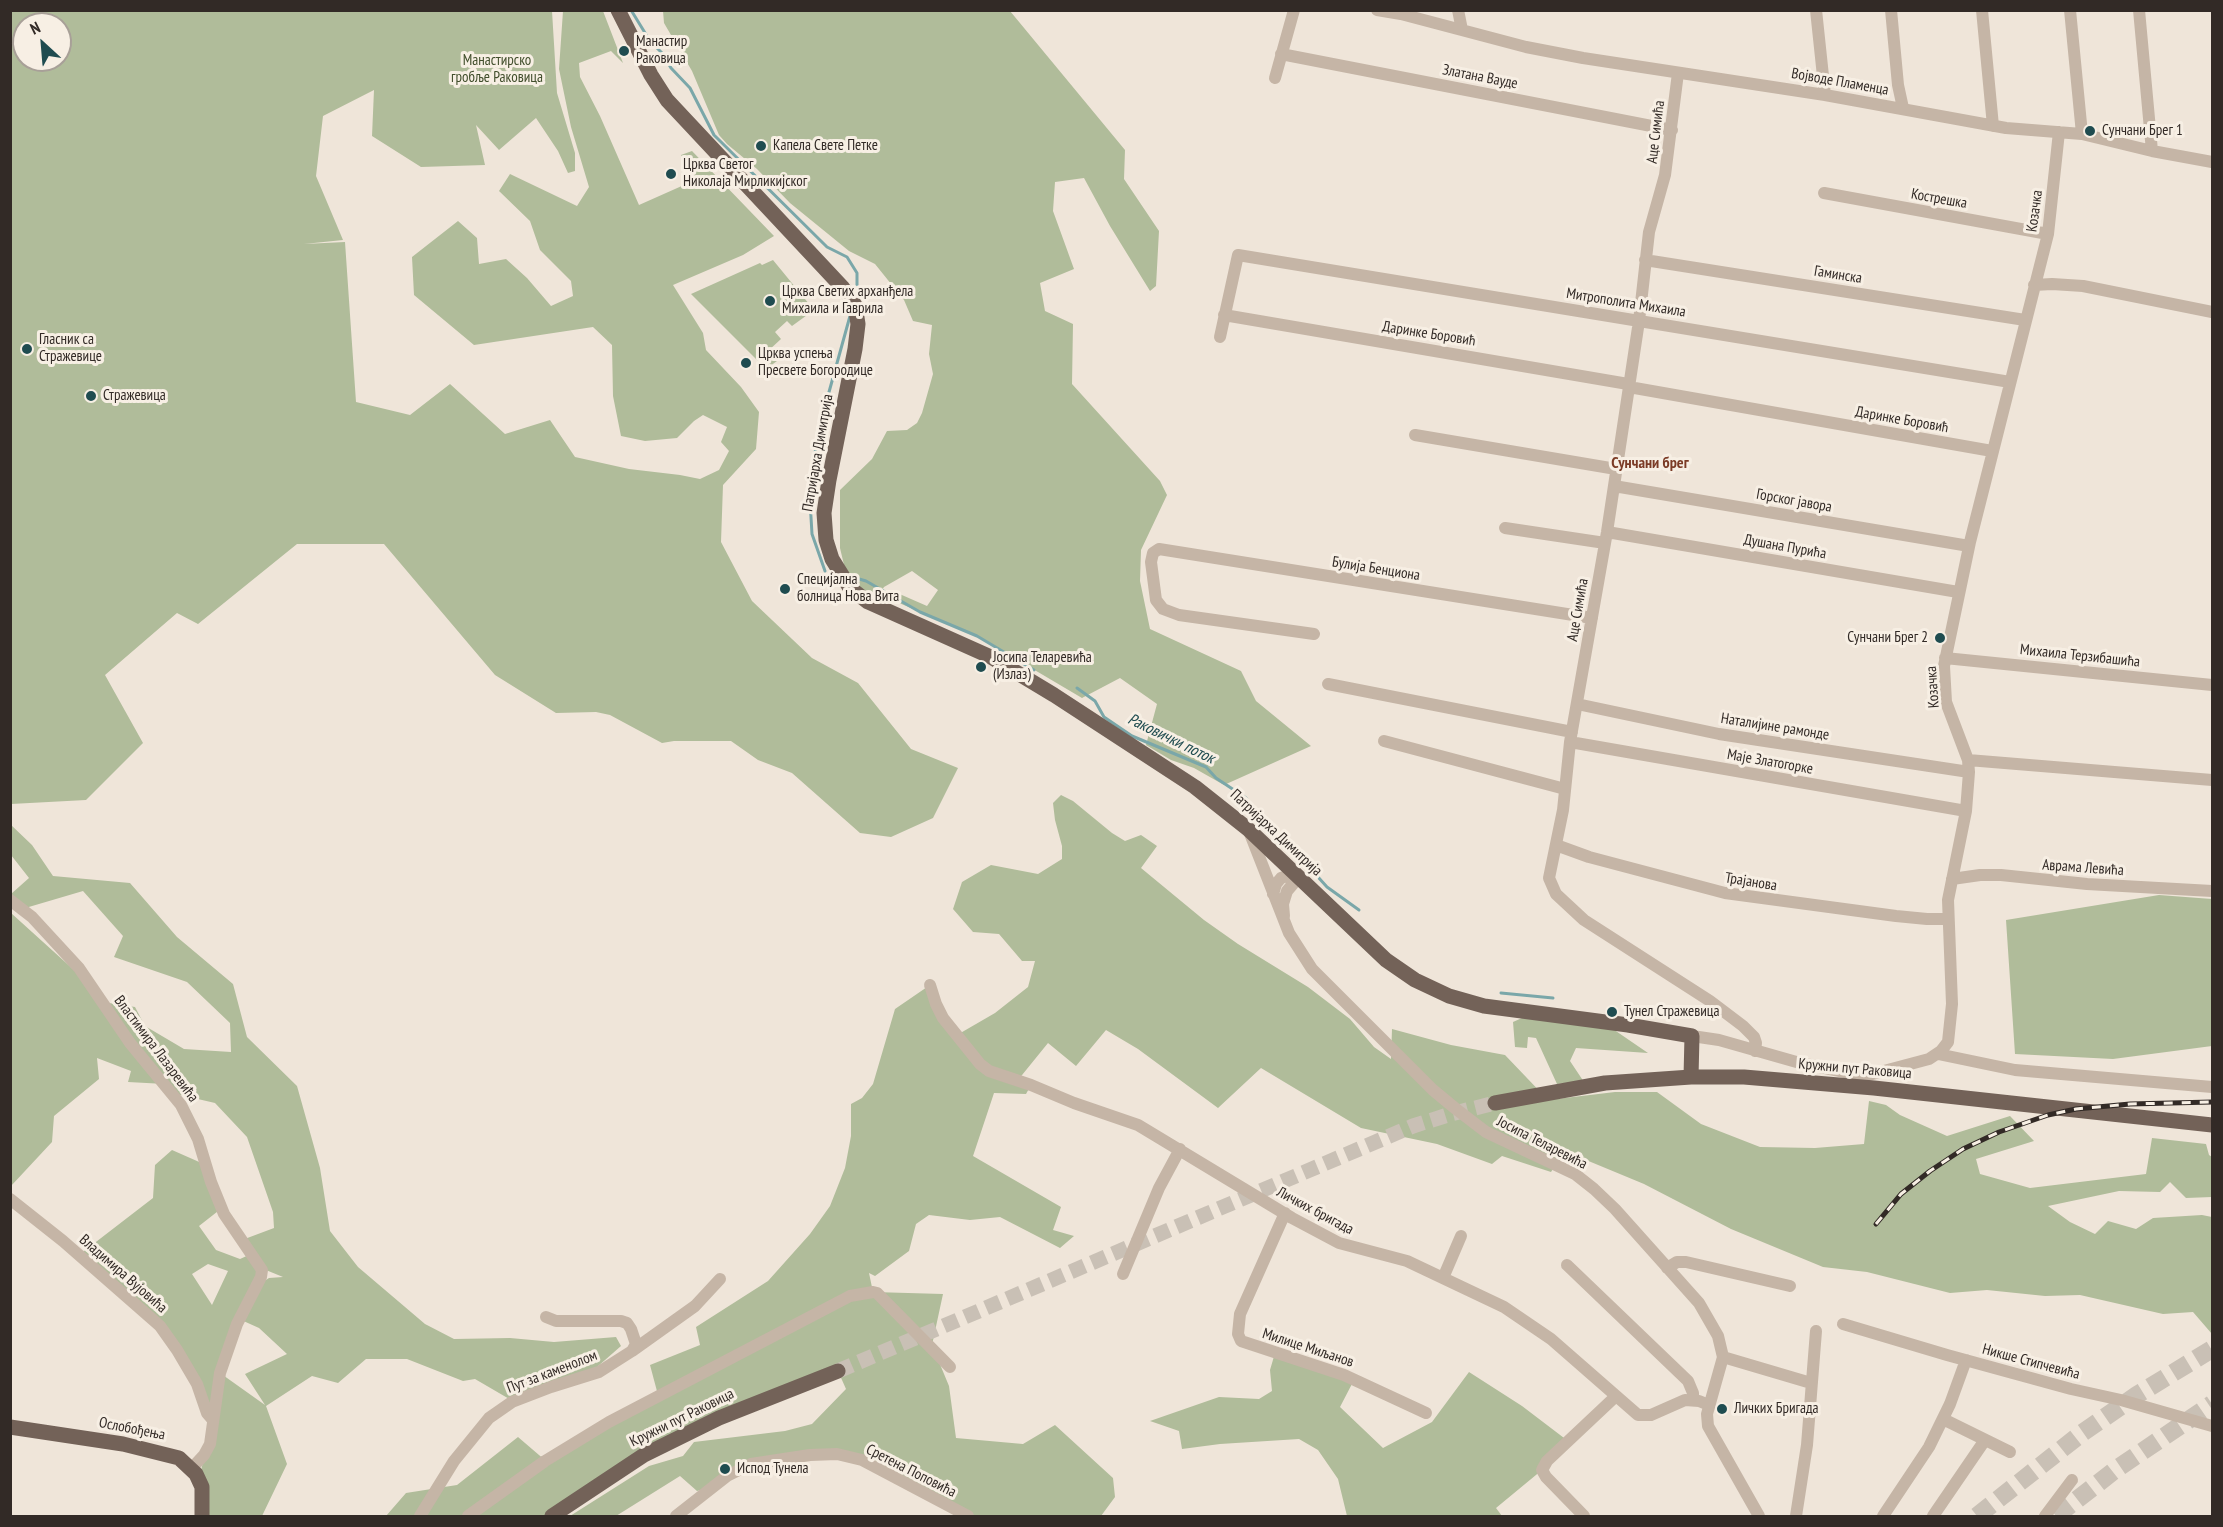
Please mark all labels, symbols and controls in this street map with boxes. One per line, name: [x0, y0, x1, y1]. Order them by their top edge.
north arrow: [12, 12, 72, 72]
text: N: [27, 17, 43, 39]
place label: Манастир Раковица: [636, 33, 687, 68]
marker: Манастир Раковица: [617, 44, 631, 58]
park label: Манастирско гробље Раковица: [451, 52, 543, 87]
street label: Златана Вауде: [1441, 61, 1519, 93]
street label: Војводе Пламенца: [1790, 65, 1890, 99]
street label: Аце Симића: [1643, 99, 1669, 165]
place label: Сунчани Брег 1: [2102, 122, 2183, 140]
marker: Сунчани Брег 1: [2083, 124, 2097, 138]
place label: Капела Свете Петке: [773, 137, 878, 155]
marker: Капела Свете Петке: [754, 139, 768, 153]
place label: Црква Светог Николаја Мирликијског: [683, 156, 807, 191]
marker: Црква Светог Николаја Мирликијског: [664, 167, 678, 181]
street label: Кострешка: [1910, 185, 1968, 213]
street label: Козачка: [2023, 189, 2047, 233]
street label: Гаминска: [1813, 262, 1863, 288]
place label: Црква Светих арханђела Михаила и Гаврила: [782, 283, 913, 318]
street label: Митрополита Михаила: [1565, 285, 1687, 321]
marker: Црква Светих арханђела Михаила и Гаврила: [763, 294, 777, 308]
street label: Даринке Боровић: [1381, 318, 1477, 350]
place label: Гласник са Стражевице: [39, 331, 102, 366]
marker: Гласник са Стражевице: [20, 342, 34, 356]
place label: Црква успења Пресвете Богородице: [758, 345, 873, 380]
marker: Црква успења Пресвете Богородице: [739, 356, 753, 370]
place label: Стражевица: [103, 387, 166, 405]
marker: Стражевица: [84, 389, 98, 403]
street label: Патријарха Димитрија: [799, 393, 837, 513]
street label: Даринке Боровић: [1854, 403, 1950, 437]
district label: Сунчани брег: [1611, 453, 1689, 473]
street label: Горског јавора: [1755, 486, 1833, 516]
street label: Душана Пурића: [1742, 531, 1828, 563]
street label: Булија Бенциона: [1331, 553, 1421, 585]
place label: Специјална болница Нова Вита: [797, 571, 899, 606]
street label: Аце Симића: [1564, 577, 1592, 643]
marker: Специјална болница Нова Вита: [778, 582, 792, 596]
place label: Сунчани Брег 2: [1847, 629, 1928, 647]
marker: Сунчани Брег 2: [1933, 631, 1947, 645]
street label: Михаила Терзибашића: [2019, 641, 2141, 671]
place label: Јосипа Теларевића (Излаз): [993, 649, 1092, 684]
marker: Јосипа Теларевића (Излаз): [974, 660, 988, 674]
street label: Козачка: [1923, 665, 1943, 709]
water label: Раковички поток: [1124, 710, 1218, 768]
street label: Наталијине рамонде: [1720, 710, 1830, 744]
street label: Маје Златогорке: [1726, 746, 1814, 778]
street label: Патријарха Димитрија: [1226, 786, 1326, 880]
street label: Аврама Левића: [2042, 856, 2124, 880]
street label: Трајанова: [1724, 869, 1778, 895]
street label: Властимира Лазаревића: [110, 992, 202, 1106]
place label: Тунел Стражевица: [1624, 1003, 1719, 1021]
marker: Тунел Стражевица: [1605, 1005, 1619, 1019]
street label: Кружни пут Раковица: [1798, 1055, 1912, 1083]
street label: Јосипа Теларевића: [1494, 1113, 1590, 1173]
street label: Личких бригада: [1274, 1183, 1356, 1239]
street label: Владимира Вујовића: [76, 1231, 170, 1317]
street label: Милице Миљанов: [1260, 1325, 1356, 1371]
street label: Никше Стипчевића: [1980, 1340, 2082, 1384]
street label: Пут за каменолом: [504, 1347, 600, 1397]
street label: Кружни пут Раковица: [627, 1385, 737, 1451]
place label: Личких Бригада: [1734, 1400, 1819, 1418]
marker: Личких Бригада: [1715, 1402, 1729, 1416]
street label: Ослобођења: [97, 1414, 167, 1444]
street label: Сретена Поповића: [863, 1441, 959, 1501]
place label: Испод Тунела: [737, 1460, 809, 1478]
marker: Испод Тунела: [718, 1462, 732, 1476]

